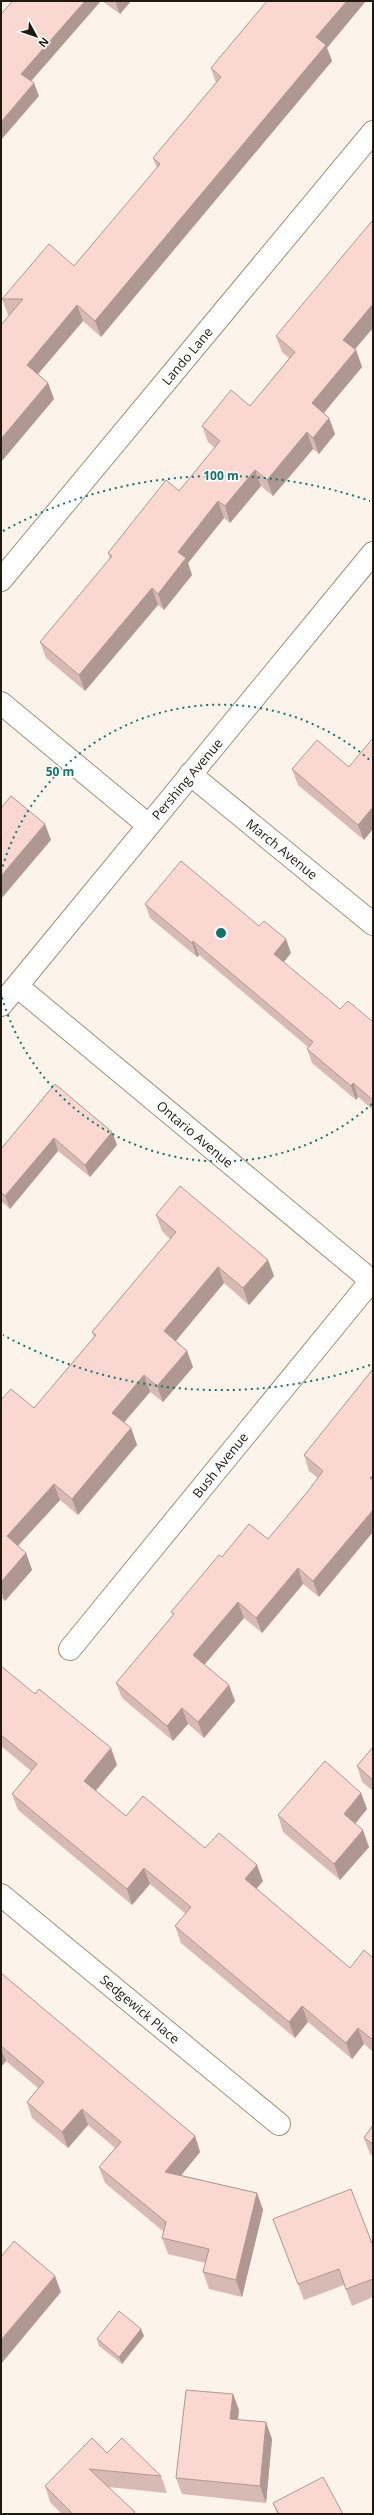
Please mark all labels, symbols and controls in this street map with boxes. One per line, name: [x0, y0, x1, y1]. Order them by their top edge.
north arrow: [16, 16, 56, 56]
text: N: [35, 34, 53, 51]
street label: Lando Lane: [157, 323, 217, 389]
text: 100 m: [203, 467, 239, 484]
street label: Pershing Avenue: [147, 734, 227, 824]
text: 50 m: [46, 763, 74, 780]
street label: March Avenue: [242, 815, 322, 883]
centre of rings: [214, 926, 228, 940]
street label: Ontario Avenue: [153, 1097, 237, 1171]
street label: Bush Avenue: [188, 1429, 252, 1501]
street label: Sedgewick Place: [97, 1970, 183, 2048]

